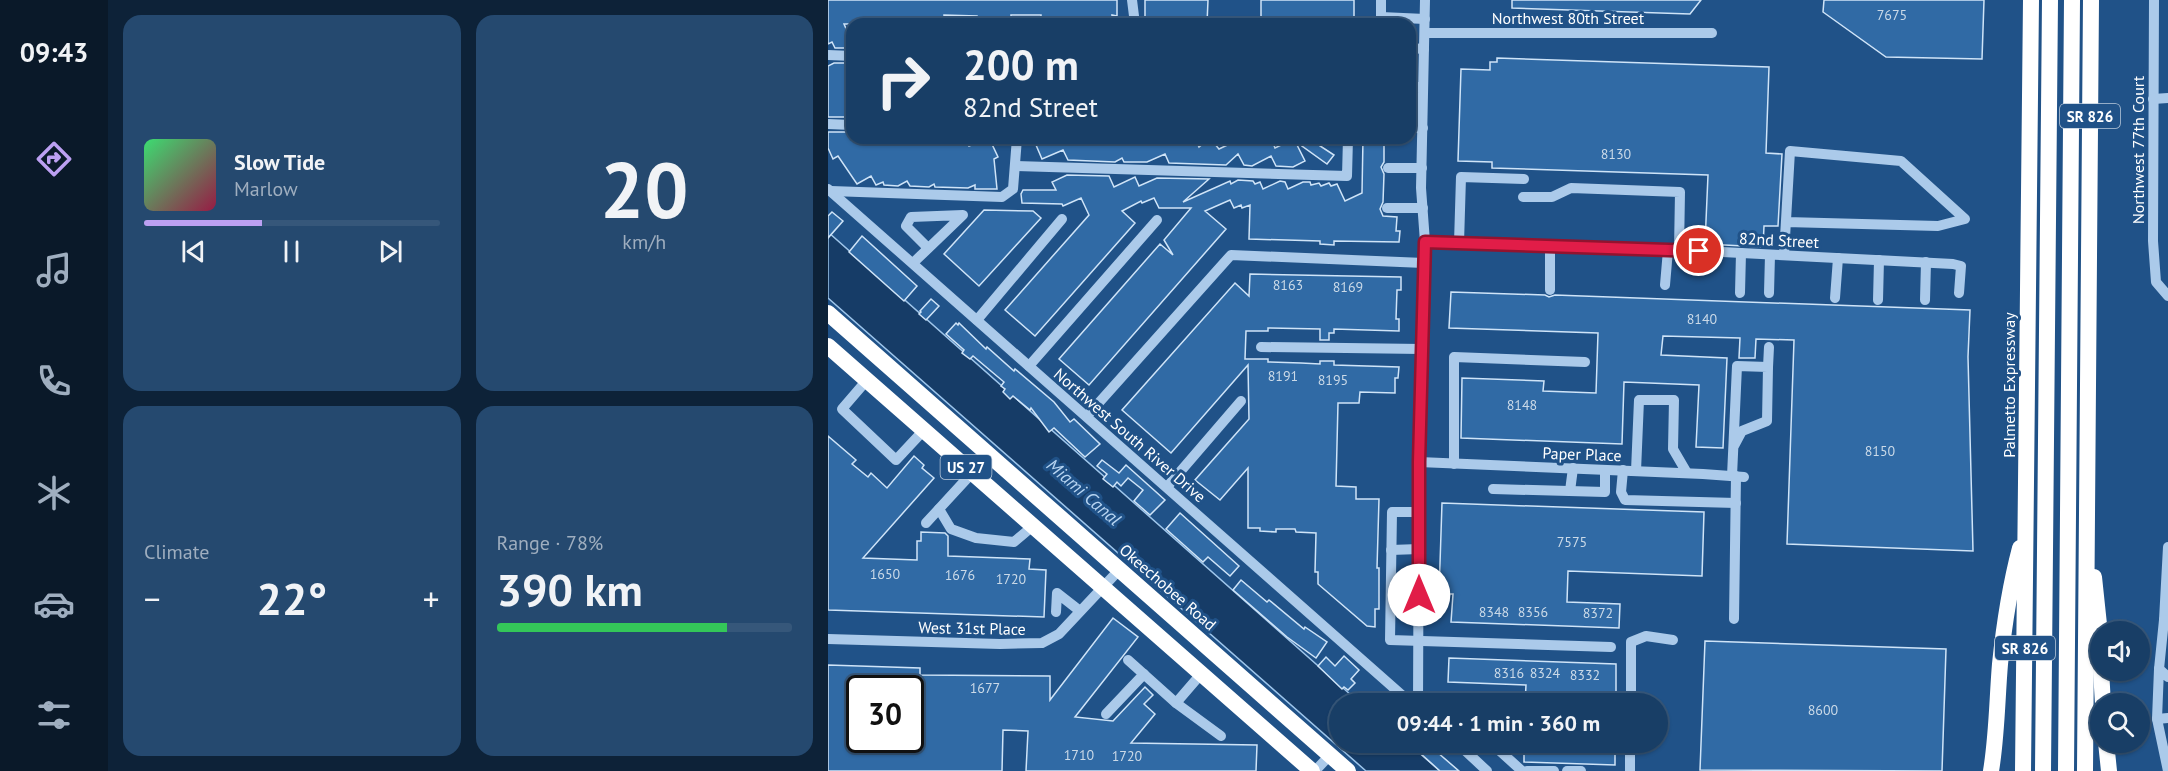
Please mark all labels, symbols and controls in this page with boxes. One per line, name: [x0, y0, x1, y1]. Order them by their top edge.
house number: 7675: [1877, 6, 1907, 24]
street label: Northwest 80th Street: [1492, 8, 1645, 28]
text: 09:43: [20, 35, 88, 69]
text: 200 m: [963, 37, 1079, 92]
icon: right: [864, 42, 942, 120]
street label: Northwest 77th Court: [2128, 75, 2148, 224]
text: 82nd Street: [963, 90, 1098, 124]
road number: SR 826: [2060, 104, 2120, 128]
icon: directions: [33, 138, 75, 180]
text: 20: [600, 139, 688, 240]
house number: 8130: [1601, 145, 1632, 163]
text: Slow Tide: [234, 148, 325, 176]
text: Marlow: [234, 176, 298, 202]
pin: [1673, 225, 1724, 276]
street label: 82nd Street: [1739, 228, 1820, 252]
text: km/h: [622, 229, 666, 255]
icon: arrive: [1682, 234, 1715, 267]
icon: previous: [177, 235, 210, 268]
icon: pause: [275, 235, 308, 268]
icon: next: [374, 235, 407, 268]
icon: music: [33, 249, 75, 291]
house number: 8163: [1273, 276, 1303, 294]
house number: 8169: [1333, 278, 1363, 296]
house number: 8140: [1687, 310, 1718, 328]
street label: Palmetto Expressway: [1999, 312, 2019, 458]
icon: phone: [33, 360, 75, 402]
street label: Northwest South River Drive: [1050, 364, 1210, 506]
house number: 8191: [1268, 367, 1298, 385]
house number: 8195: [1318, 371, 1348, 389]
house number: 8148: [1507, 396, 1537, 414]
house number: 8150: [1865, 442, 1896, 460]
street label: Paper Place: [1542, 443, 1622, 465]
water label: Miami Canal: [1042, 453, 1126, 531]
road number: US 27: [940, 455, 992, 479]
icon: climate: [33, 472, 75, 514]
text: Range · 78%: [497, 530, 603, 556]
house number: 7575: [1557, 533, 1587, 551]
text: Climate: [144, 539, 210, 565]
street label: Okeechobee Road: [1116, 540, 1220, 634]
text: 390 km: [497, 560, 643, 618]
position arrow: [1387, 563, 1451, 627]
house number: 1650: [870, 565, 901, 583]
house number: 1676: [945, 566, 975, 584]
text: 22°: [256, 569, 327, 627]
house number: 1720: [996, 570, 1027, 588]
text: −: [144, 577, 161, 620]
text: +: [423, 577, 439, 620]
icon: car: [33, 583, 75, 625]
house number: 8348: [1479, 603, 1509, 621]
house number: 8356: [1518, 603, 1548, 621]
house number: 8372: [1583, 604, 1613, 622]
street label: West 31st Place: [918, 617, 1026, 639]
map controls: [2090, 621, 2150, 753]
button: sound: [2090, 621, 2150, 681]
road number: SR 826: [1995, 636, 2055, 660]
house number: 8316: [1494, 664, 1524, 682]
house number: 8324: [1530, 664, 1561, 682]
house number: 8332: [1570, 666, 1600, 684]
speed limit sign: 30: [846, 675, 924, 753]
house number: 1677: [970, 679, 1000, 697]
button: search: [2090, 693, 2150, 753]
icon: filters: [33, 694, 75, 736]
house number: 8600: [1808, 701, 1839, 719]
text: 09:44 · 1 min · 360 m: [1397, 709, 1600, 737]
house number: 1710: [1064, 746, 1095, 764]
house number: 1720: [1112, 747, 1143, 765]

